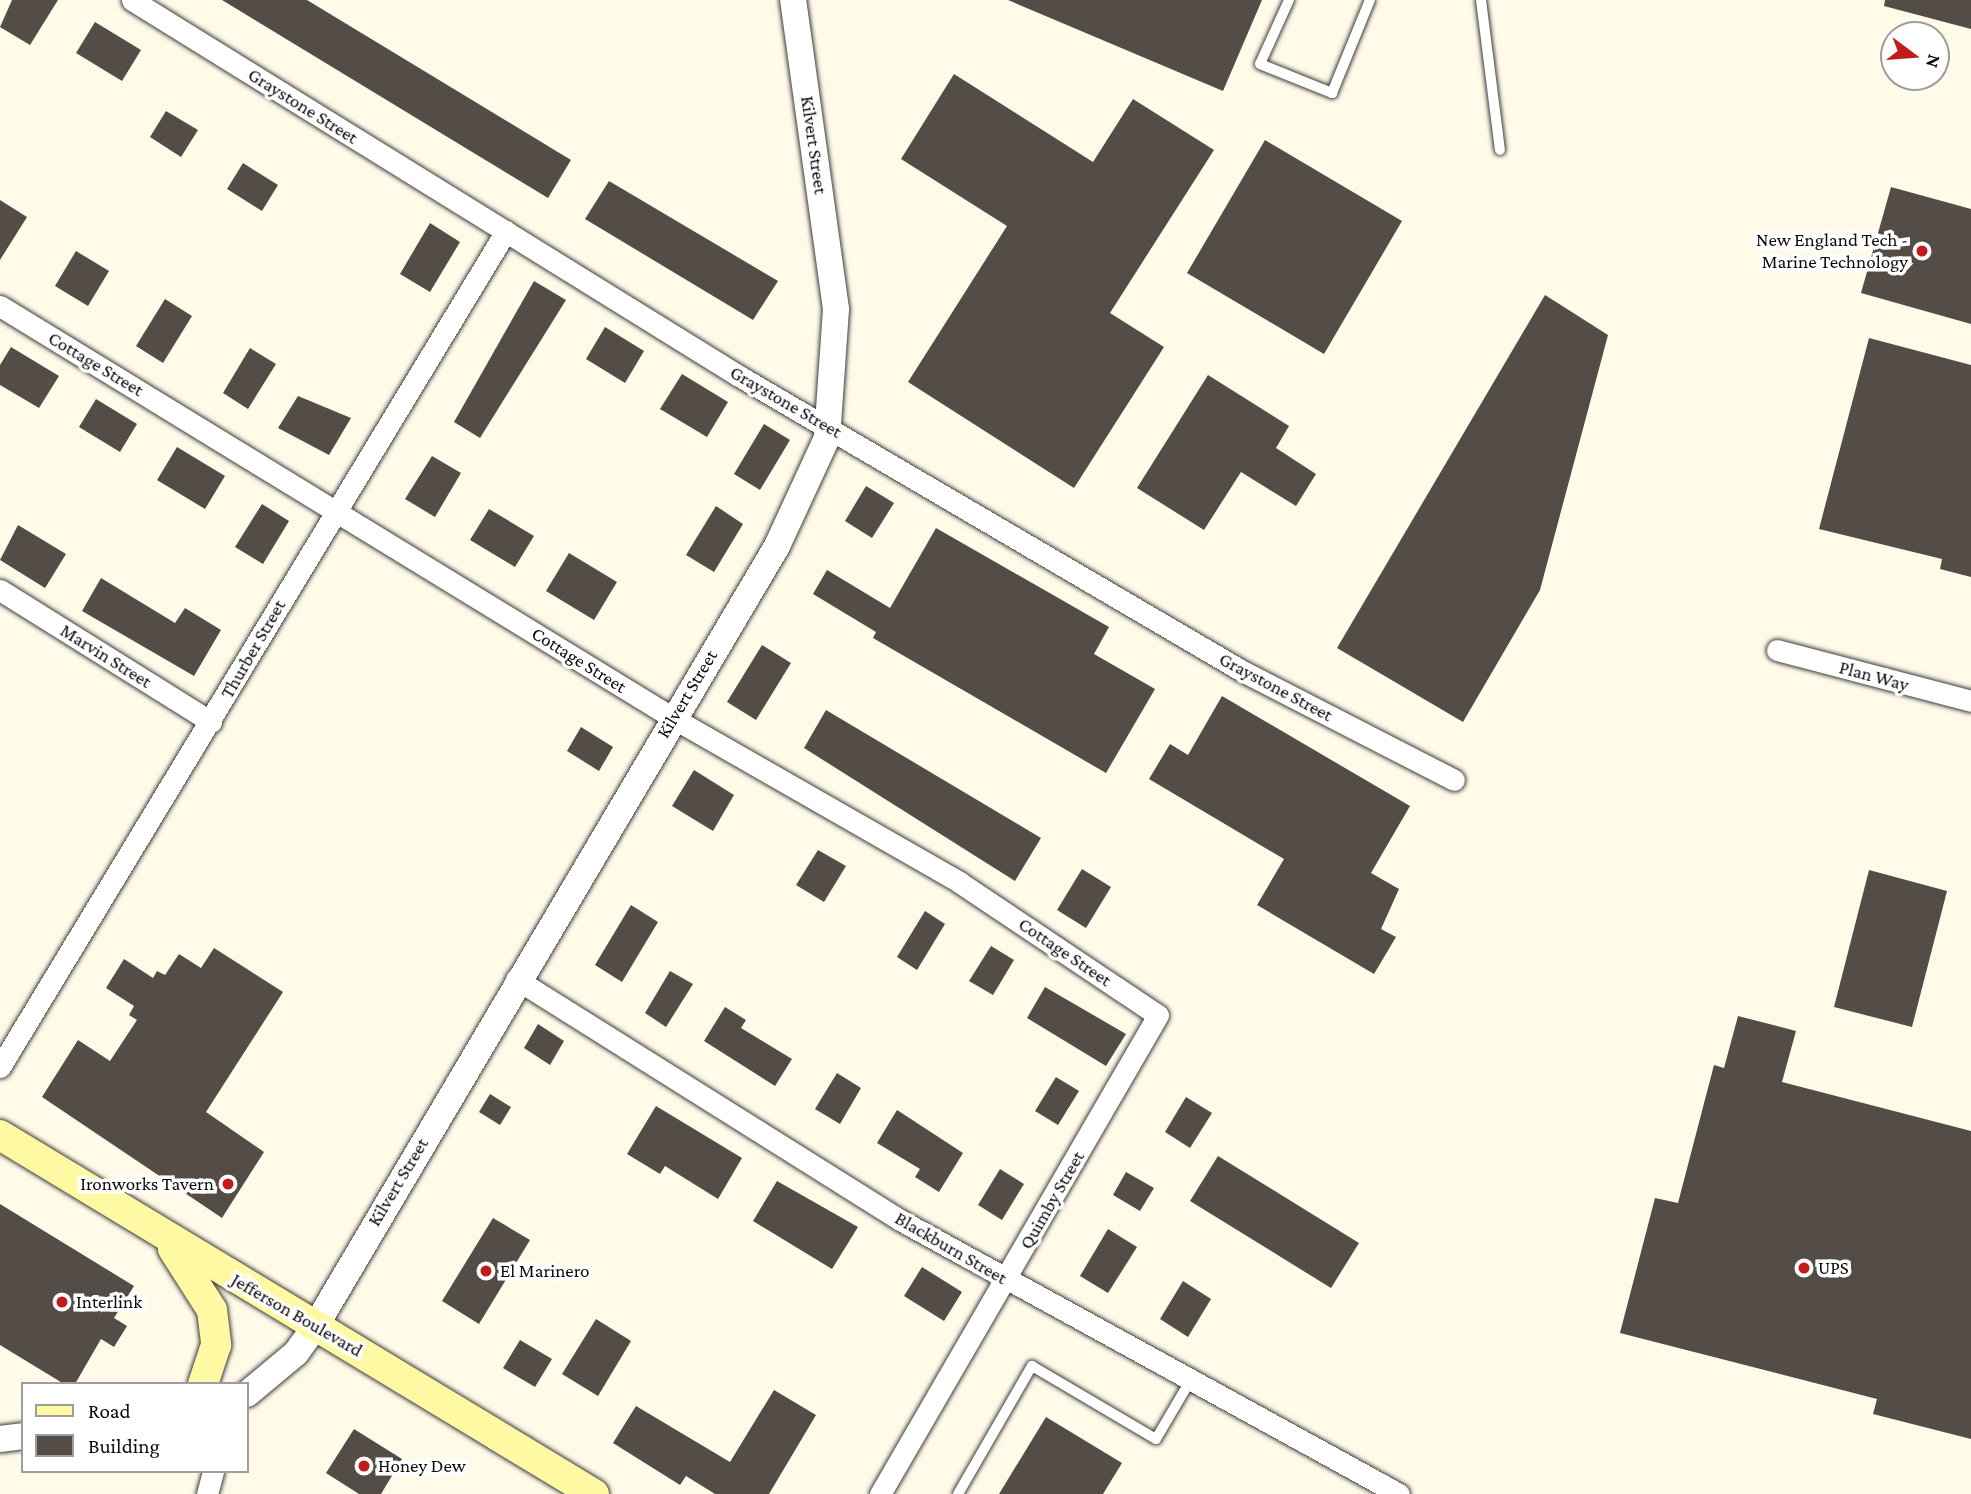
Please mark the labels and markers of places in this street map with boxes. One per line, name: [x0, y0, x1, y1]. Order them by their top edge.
place label: New England Tech - Marine Technology: [1756, 229, 1908, 273]
marker: New England Tech - Marine Technology: [1914, 243, 1930, 259]
place label: Ironworks Tavern: [80, 1173, 214, 1195]
marker: Ironworks Tavern: [220, 1176, 236, 1192]
place label: UPS: [1818, 1257, 1849, 1279]
place label: El Marinero: [500, 1260, 589, 1282]
marker: UPS: [1796, 1260, 1812, 1276]
marker: El Marinero: [478, 1263, 494, 1279]
place label: Interlink: [76, 1291, 142, 1313]
marker: Interlink: [54, 1294, 70, 1310]
place label: Honey Dew: [378, 1455, 466, 1477]
marker: Honey Dew: [356, 1458, 372, 1474]

